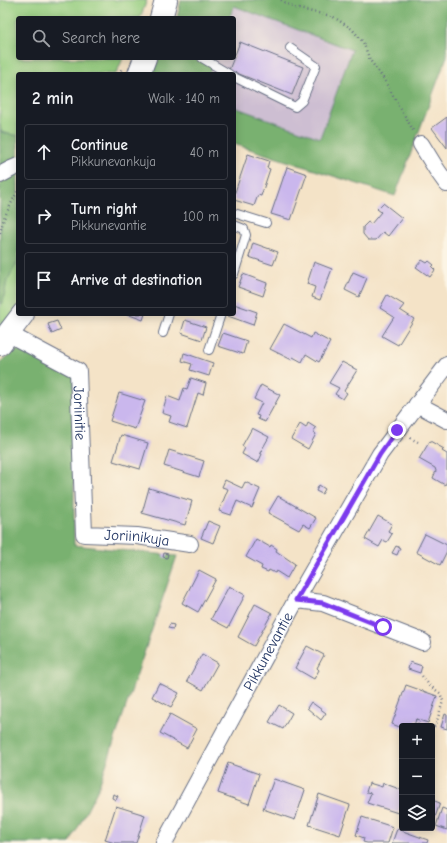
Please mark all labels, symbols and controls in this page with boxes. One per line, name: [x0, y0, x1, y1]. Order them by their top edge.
search box: [16, 16, 236, 60]
icon: search: [30, 27, 52, 49]
text: Search here: [62, 29, 140, 47]
text: 2 min: [32, 89, 73, 108]
text: Walk · 140 m: [148, 91, 220, 106]
text: Continue: [71, 136, 128, 154]
icon: ahead: [33, 141, 55, 163]
text: 40 m: [190, 145, 219, 160]
text: Pikkunevankuja: [71, 154, 156, 169]
text: Turn right: [71, 200, 137, 218]
icon: right: [33, 205, 55, 227]
text: 100 m: [183, 209, 219, 224]
text: Pikkunevantie: [71, 218, 146, 233]
icon: arrive: [33, 269, 55, 291]
text: Arrive at destination: [71, 271, 202, 289]
street label: Joriinitie: [70, 386, 90, 441]
route end: [388, 421, 406, 439]
street label: Joriinikuja: [104, 526, 171, 550]
street label: Pikkunevantie: [239, 608, 297, 694]
route start: [374, 618, 392, 636]
map controls: [399, 723, 435, 831]
button: +: [399, 723, 435, 759]
button: −: [399, 759, 435, 795]
button: layers: [399, 795, 435, 831]

